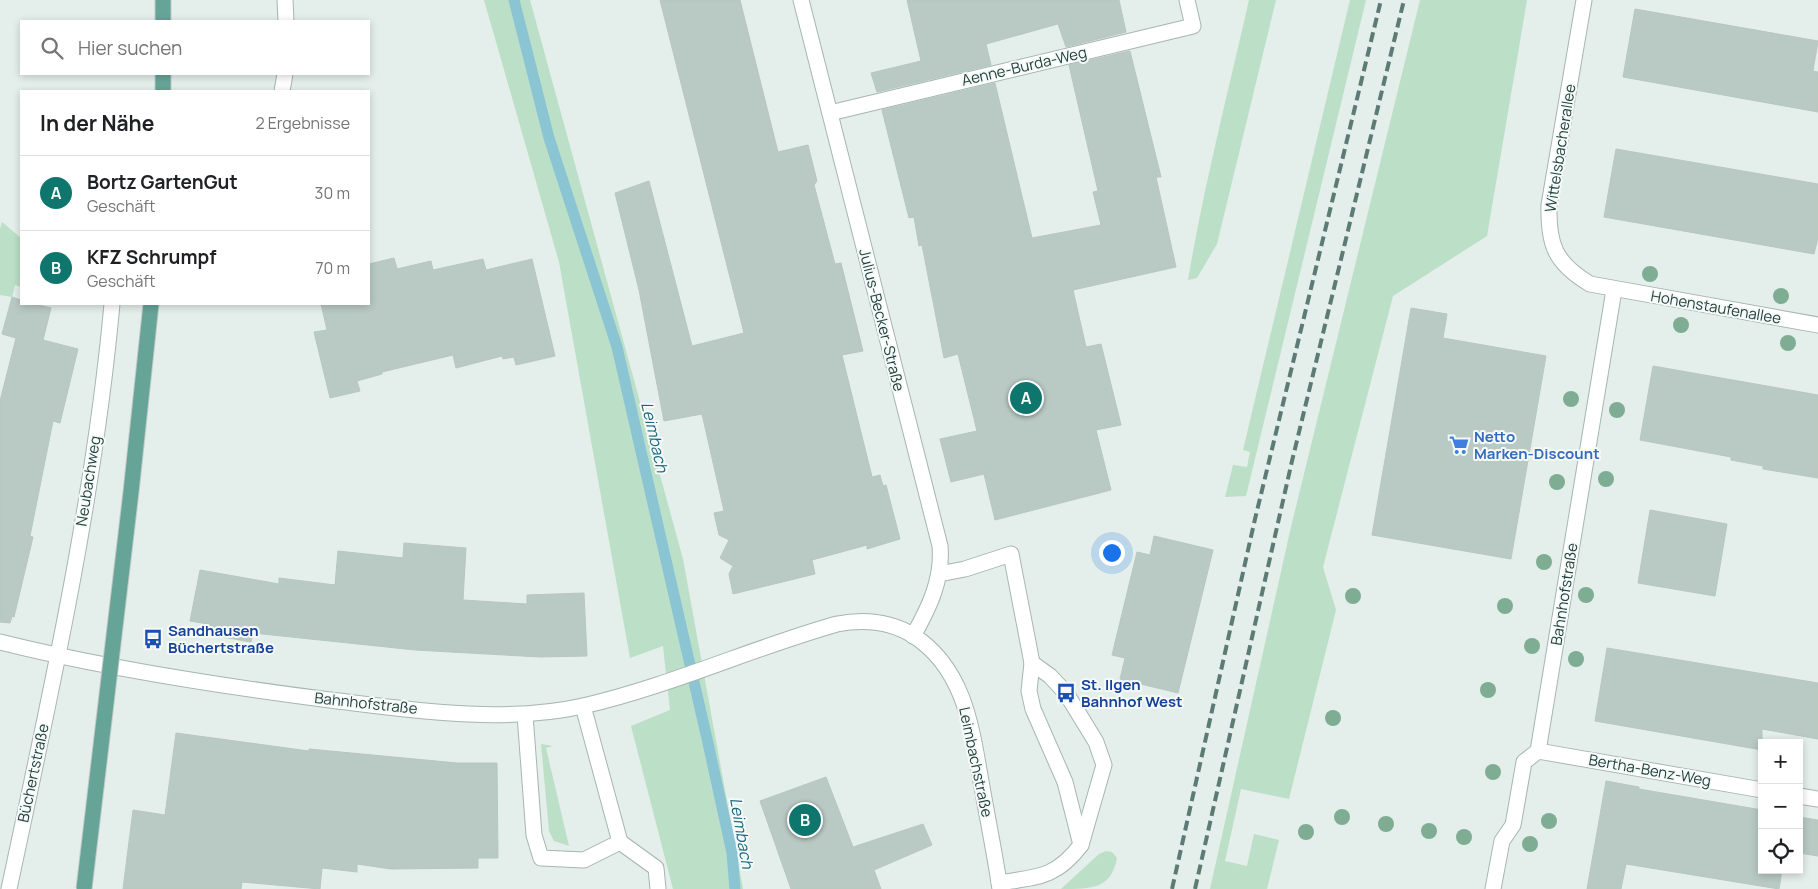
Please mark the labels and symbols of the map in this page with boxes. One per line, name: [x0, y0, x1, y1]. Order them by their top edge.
street label: Aenne-Burda-Weg: [959, 41, 1089, 91]
street label: Wittelsbacherallee: [1539, 82, 1581, 214]
street label: Julius-Becker-Straße: [854, 246, 910, 394]
street label: Hohenstaufenallee: [1649, 285, 1783, 329]
pin: A: [1010, 379, 1042, 417]
water label: Leimbach: [636, 400, 674, 475]
place label: Netto Marken-Discount: [1474, 426, 1600, 464]
street label: Neubachweg: [70, 434, 106, 528]
supermarket icon: Netto Marken-Discount: [1448, 434, 1470, 456]
your location: [1099, 540, 1125, 566]
street label: Bahnhofstraße: [1546, 541, 1583, 647]
place label: Sandhausen Büchertstraße: [168, 620, 274, 658]
bus stop icon: Sandhausen Büchertstraße: [142, 628, 164, 650]
place label: St. Ilgen Bahnhof West: [1081, 674, 1183, 712]
bus stop icon: St. Ilgen Bahnhof West: [1055, 682, 1077, 704]
street label: Bahnhofstraße: [313, 687, 419, 719]
street label: Leimbachstraße: [954, 705, 998, 819]
street label: Büchertstraße: [12, 721, 54, 824]
street label: Bertha-Benz-Weg: [1587, 749, 1713, 791]
water label: Leimbach: [725, 796, 759, 871]
pin: B: [789, 801, 821, 839]

